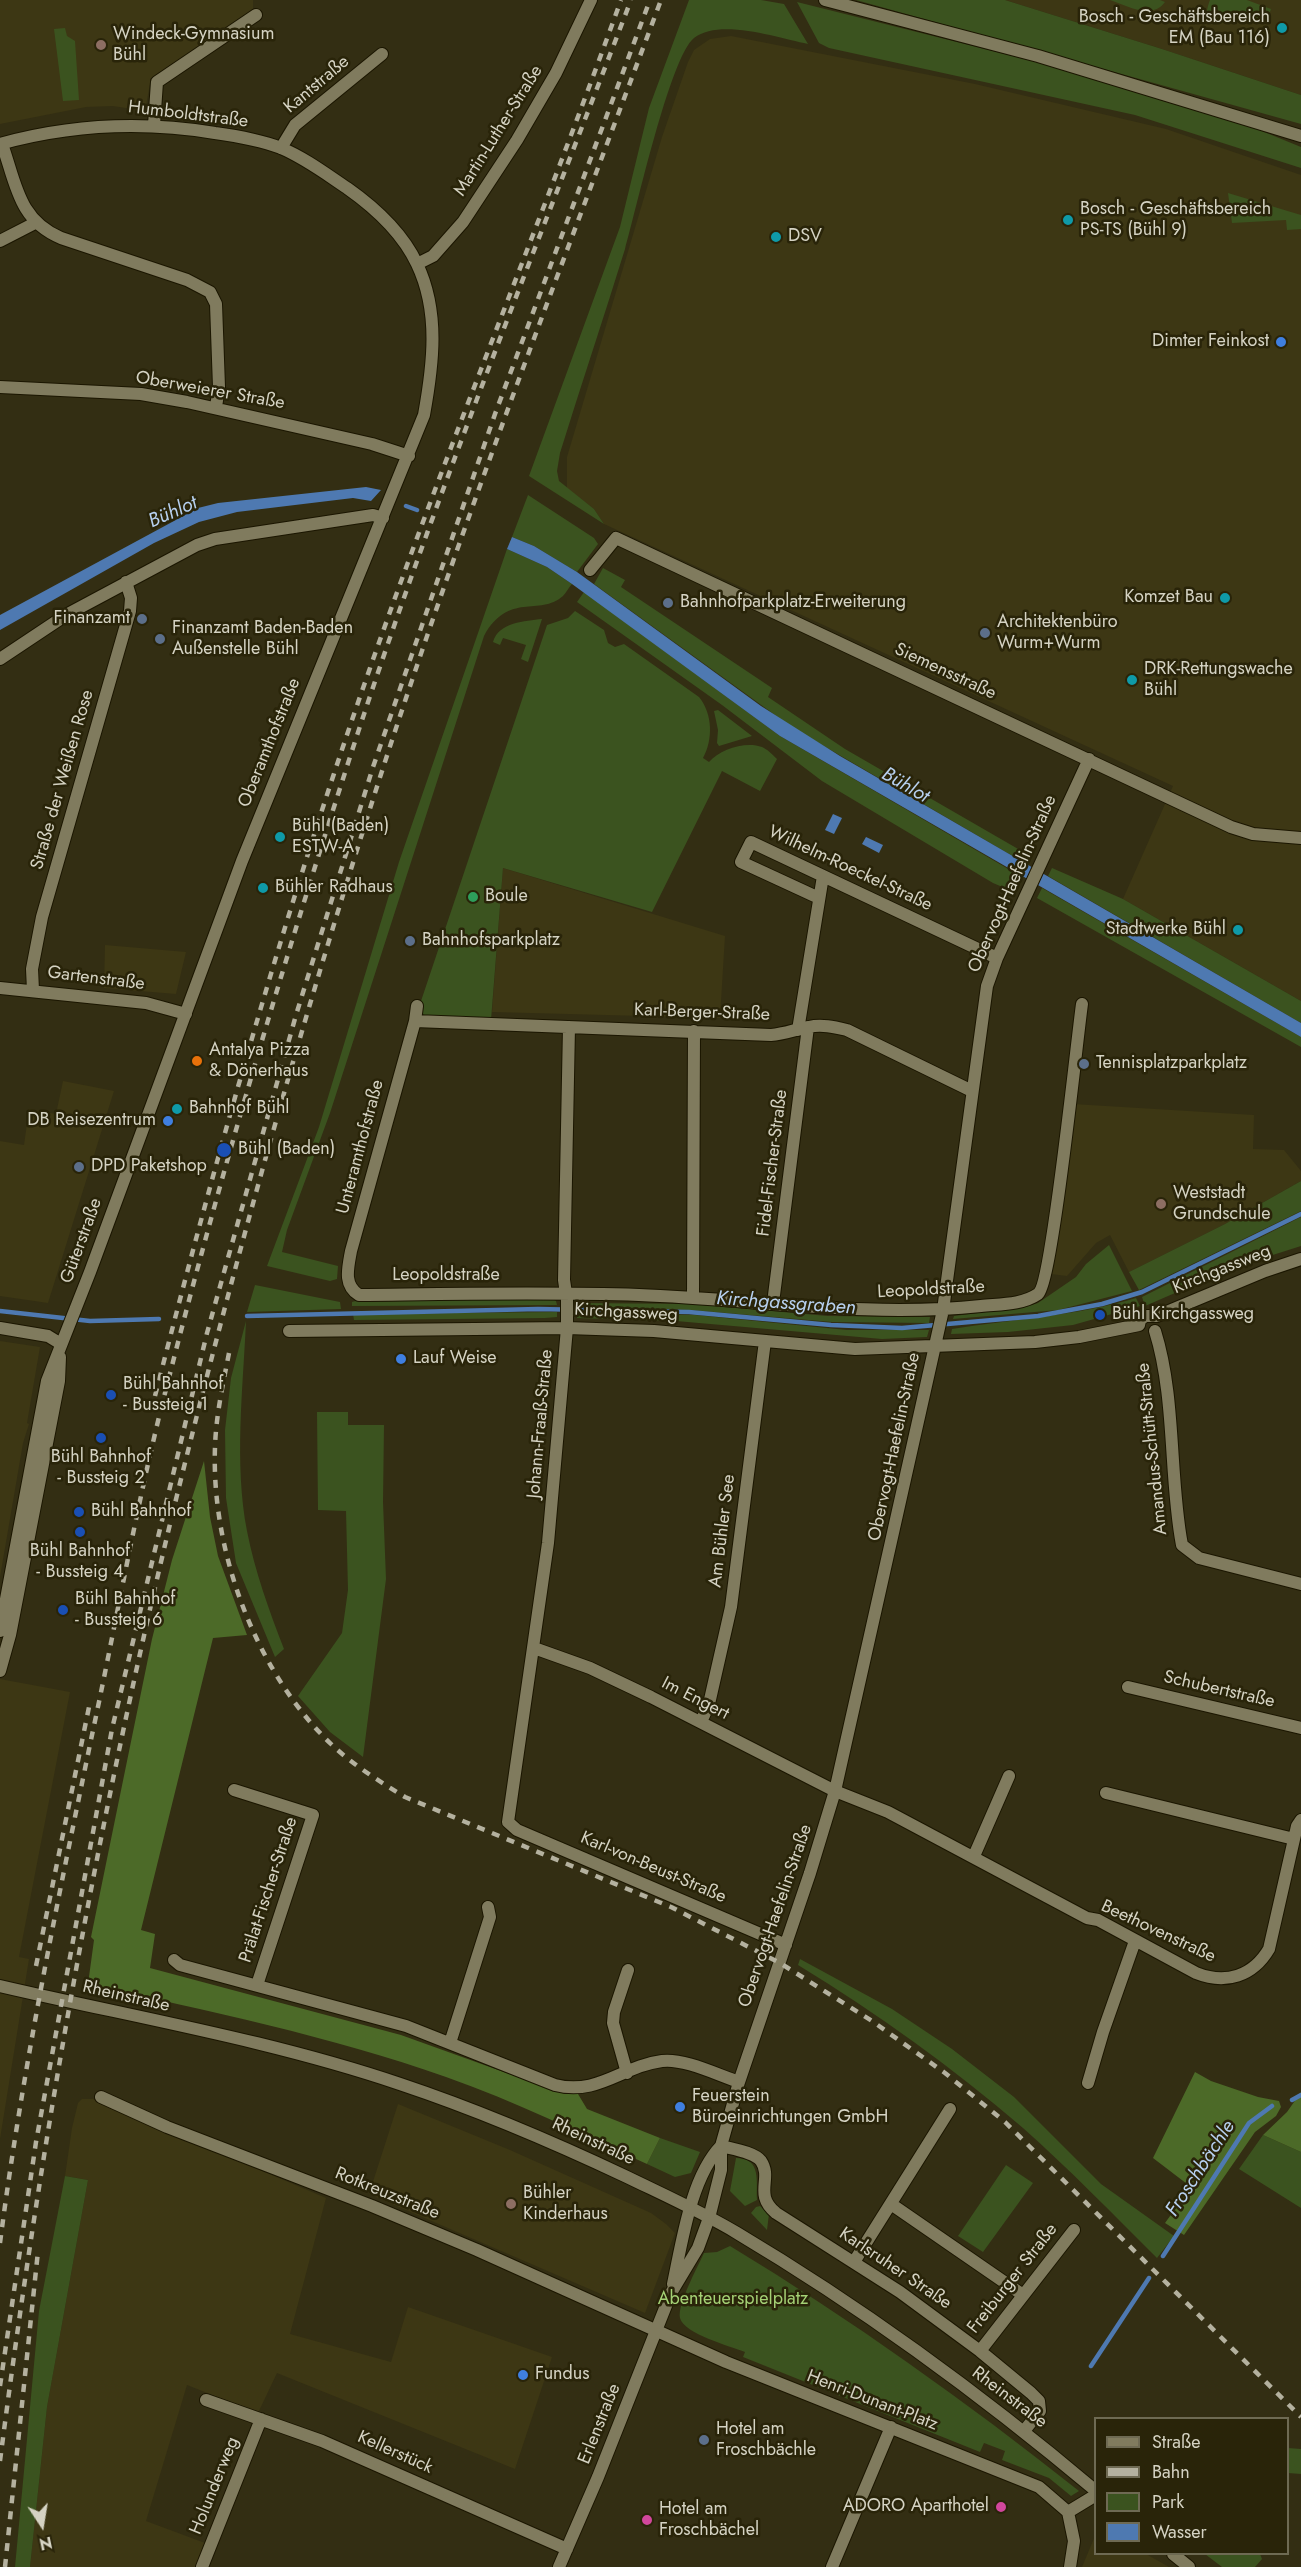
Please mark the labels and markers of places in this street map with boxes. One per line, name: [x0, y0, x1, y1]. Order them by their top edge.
place label: Bosch - Geschäftsbereich EM (Bau 116): [1079, 7, 1270, 50]
marker: Bosch - Geschäftsbereich EM (Bau 116): [1275, 21, 1289, 35]
place label: Windeck-Gymnasium Bühl: [113, 24, 274, 66]
marker: Windeck-Gymnasium Bühl: [94, 38, 108, 52]
place label: Bosch - Geschäftsbereich PS-TS (Bühl 9): [1080, 199, 1271, 242]
marker: Bosch - Geschäftsbereich PS-TS (Bühl 9): [1061, 213, 1075, 227]
place label: DSV: [788, 226, 822, 248]
marker: DSV: [769, 230, 783, 244]
place label: Dimter Feinkost: [1152, 331, 1269, 353]
marker: Dimter Feinkost: [1274, 335, 1288, 349]
place label: Komzet Bau: [1124, 587, 1213, 609]
marker: Komzet Bau: [1218, 591, 1232, 605]
place label: Bahnhofparkplatz-Erweiterung: [680, 592, 906, 614]
marker: Bahnhofparkplatz-Erweiterung: [661, 596, 675, 610]
place label: Finanzamt: [53, 608, 130, 630]
marker: Finanzamt: [135, 612, 149, 626]
place label: Architektenbüro Wurm+Wurm: [997, 612, 1118, 654]
place label: Finanzamt Baden-Baden Außenstelle Bühl: [172, 618, 353, 660]
marker: Architektenbüro Wurm+Wurm: [978, 626, 992, 640]
marker: Finanzamt Baden-Baden Außenstelle Bühl: [153, 632, 167, 646]
place label: DRK-Rettungswache Bühl: [1144, 659, 1293, 702]
marker: DRK-Rettungswache Bühl: [1125, 673, 1139, 687]
place label: Bühl (Baden) ESTW-A: [292, 816, 389, 858]
marker: Bühl (Baden) ESTW-A: [273, 830, 287, 844]
place label: Bühler Radhaus: [275, 877, 393, 899]
marker: Bühler Radhaus: [256, 881, 270, 895]
place label: Boule: [485, 886, 528, 908]
marker: Boule: [466, 890, 480, 904]
place label: Stadtwerke Bühl: [1106, 919, 1226, 941]
marker: Stadtwerke Bühl: [1231, 923, 1245, 937]
place label: Bahnhofsparkplatz: [422, 930, 560, 952]
marker: Bahnhofsparkplatz: [403, 934, 417, 948]
place label: Antalya Pizza & Dönerhaus: [209, 1040, 310, 1082]
place label: Tennisplatzparkplatz: [1096, 1053, 1247, 1075]
marker: Antalya Pizza & Dönerhaus: [190, 1054, 204, 1068]
marker: Tennisplatzparkplatz: [1077, 1057, 1091, 1071]
place label: Bahnhof Bühl: [189, 1098, 290, 1120]
marker: Bahnhof Bühl: [170, 1102, 184, 1116]
place label: DB Reisezentrum: [27, 1110, 156, 1132]
marker: DB Reisezentrum: [161, 1114, 175, 1128]
place label: Bühl (Baden): [238, 1139, 335, 1161]
marker: Bühl (Baden): [215, 1141, 233, 1159]
place label: DPD Paketshop: [91, 1156, 207, 1178]
marker: DPD Paketshop: [72, 1160, 86, 1174]
place label: Weststadt Grundschule: [1173, 1183, 1270, 1226]
marker: Weststadt Grundschule: [1154, 1197, 1168, 1211]
place label: Bühl Kirchgassweg: [1112, 1304, 1254, 1326]
marker: Bühl Kirchgassweg: [1093, 1308, 1107, 1322]
place label: Lauf Weise: [413, 1348, 497, 1370]
marker: Lauf Weise: [394, 1352, 408, 1366]
place label: Bühl Bahnhof - Bussteig 1: [123, 1374, 224, 1416]
marker: Bühl Bahnhof - Bussteig 1: [104, 1388, 118, 1402]
marker: Bühl Bahnhof - Bussteig 2: [94, 1431, 108, 1445]
place label: Bühl Bahnhof - Bussteig 2: [51, 1447, 151, 1490]
place label: Bühl Bahnhof: [91, 1501, 192, 1523]
marker: Bühl Bahnhof: [72, 1505, 86, 1519]
marker: Bühl Bahnhof - Bussteig 4: [73, 1525, 87, 1539]
place label: Bühl Bahnhof - Bussteig 4: [30, 1541, 130, 1584]
place label: Bühl Bahnhof - Bussteig 6: [75, 1589, 176, 1632]
marker: Bühl Bahnhof - Bussteig 6: [56, 1603, 70, 1617]
place label: Feuerstein Büroeinrichtungen GmbH: [692, 2086, 888, 2128]
marker: Feuerstein Büroeinrichtungen GmbH: [673, 2100, 687, 2114]
place label: Bühler Kinderhaus: [523, 2183, 608, 2226]
marker: Bühler Kinderhaus: [504, 2197, 518, 2211]
place label: Fundus: [535, 2364, 590, 2386]
marker: Fundus: [516, 2368, 530, 2382]
place label: Hotel am Froschbächle: [716, 2419, 816, 2462]
marker: Hotel am Froschbächle: [697, 2433, 711, 2447]
place label: ADORO Aparthotel: [843, 2496, 989, 2518]
place label: Hotel am Froschbächel: [659, 2499, 759, 2542]
marker: ADORO Aparthotel: [994, 2500, 1008, 2514]
marker: Hotel am Froschbächel: [640, 2513, 654, 2527]

